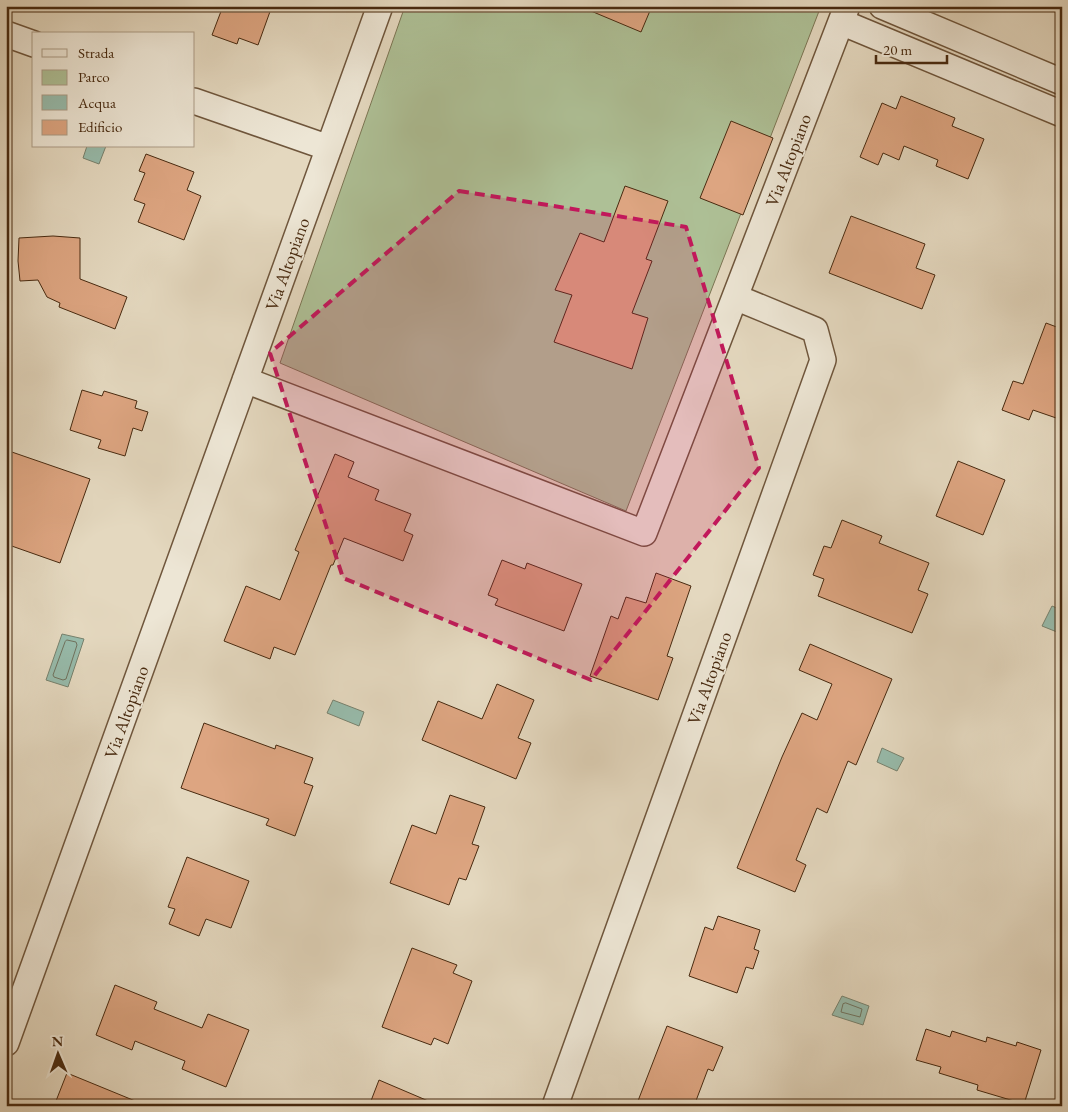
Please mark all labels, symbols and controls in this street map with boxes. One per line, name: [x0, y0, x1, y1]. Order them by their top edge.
legend: [32, 32, 195, 148]
scale bar: [876, 32, 947, 64]
text: 20 m: [883, 40, 912, 59]
text: Strada: [78, 43, 114, 62]
text: Parco: [78, 67, 110, 86]
text: Acqua: [77, 93, 116, 112]
street label: Via Altopiano: [760, 110, 816, 210]
text: Edificio: [78, 117, 122, 136]
street label: Via Altopiano: [259, 214, 315, 314]
street label: Via Altopiano: [681, 628, 737, 728]
street label: Via Altopiano: [98, 662, 154, 762]
north arrow: [32, 1030, 82, 1080]
text: N: [52, 1032, 64, 1050]

